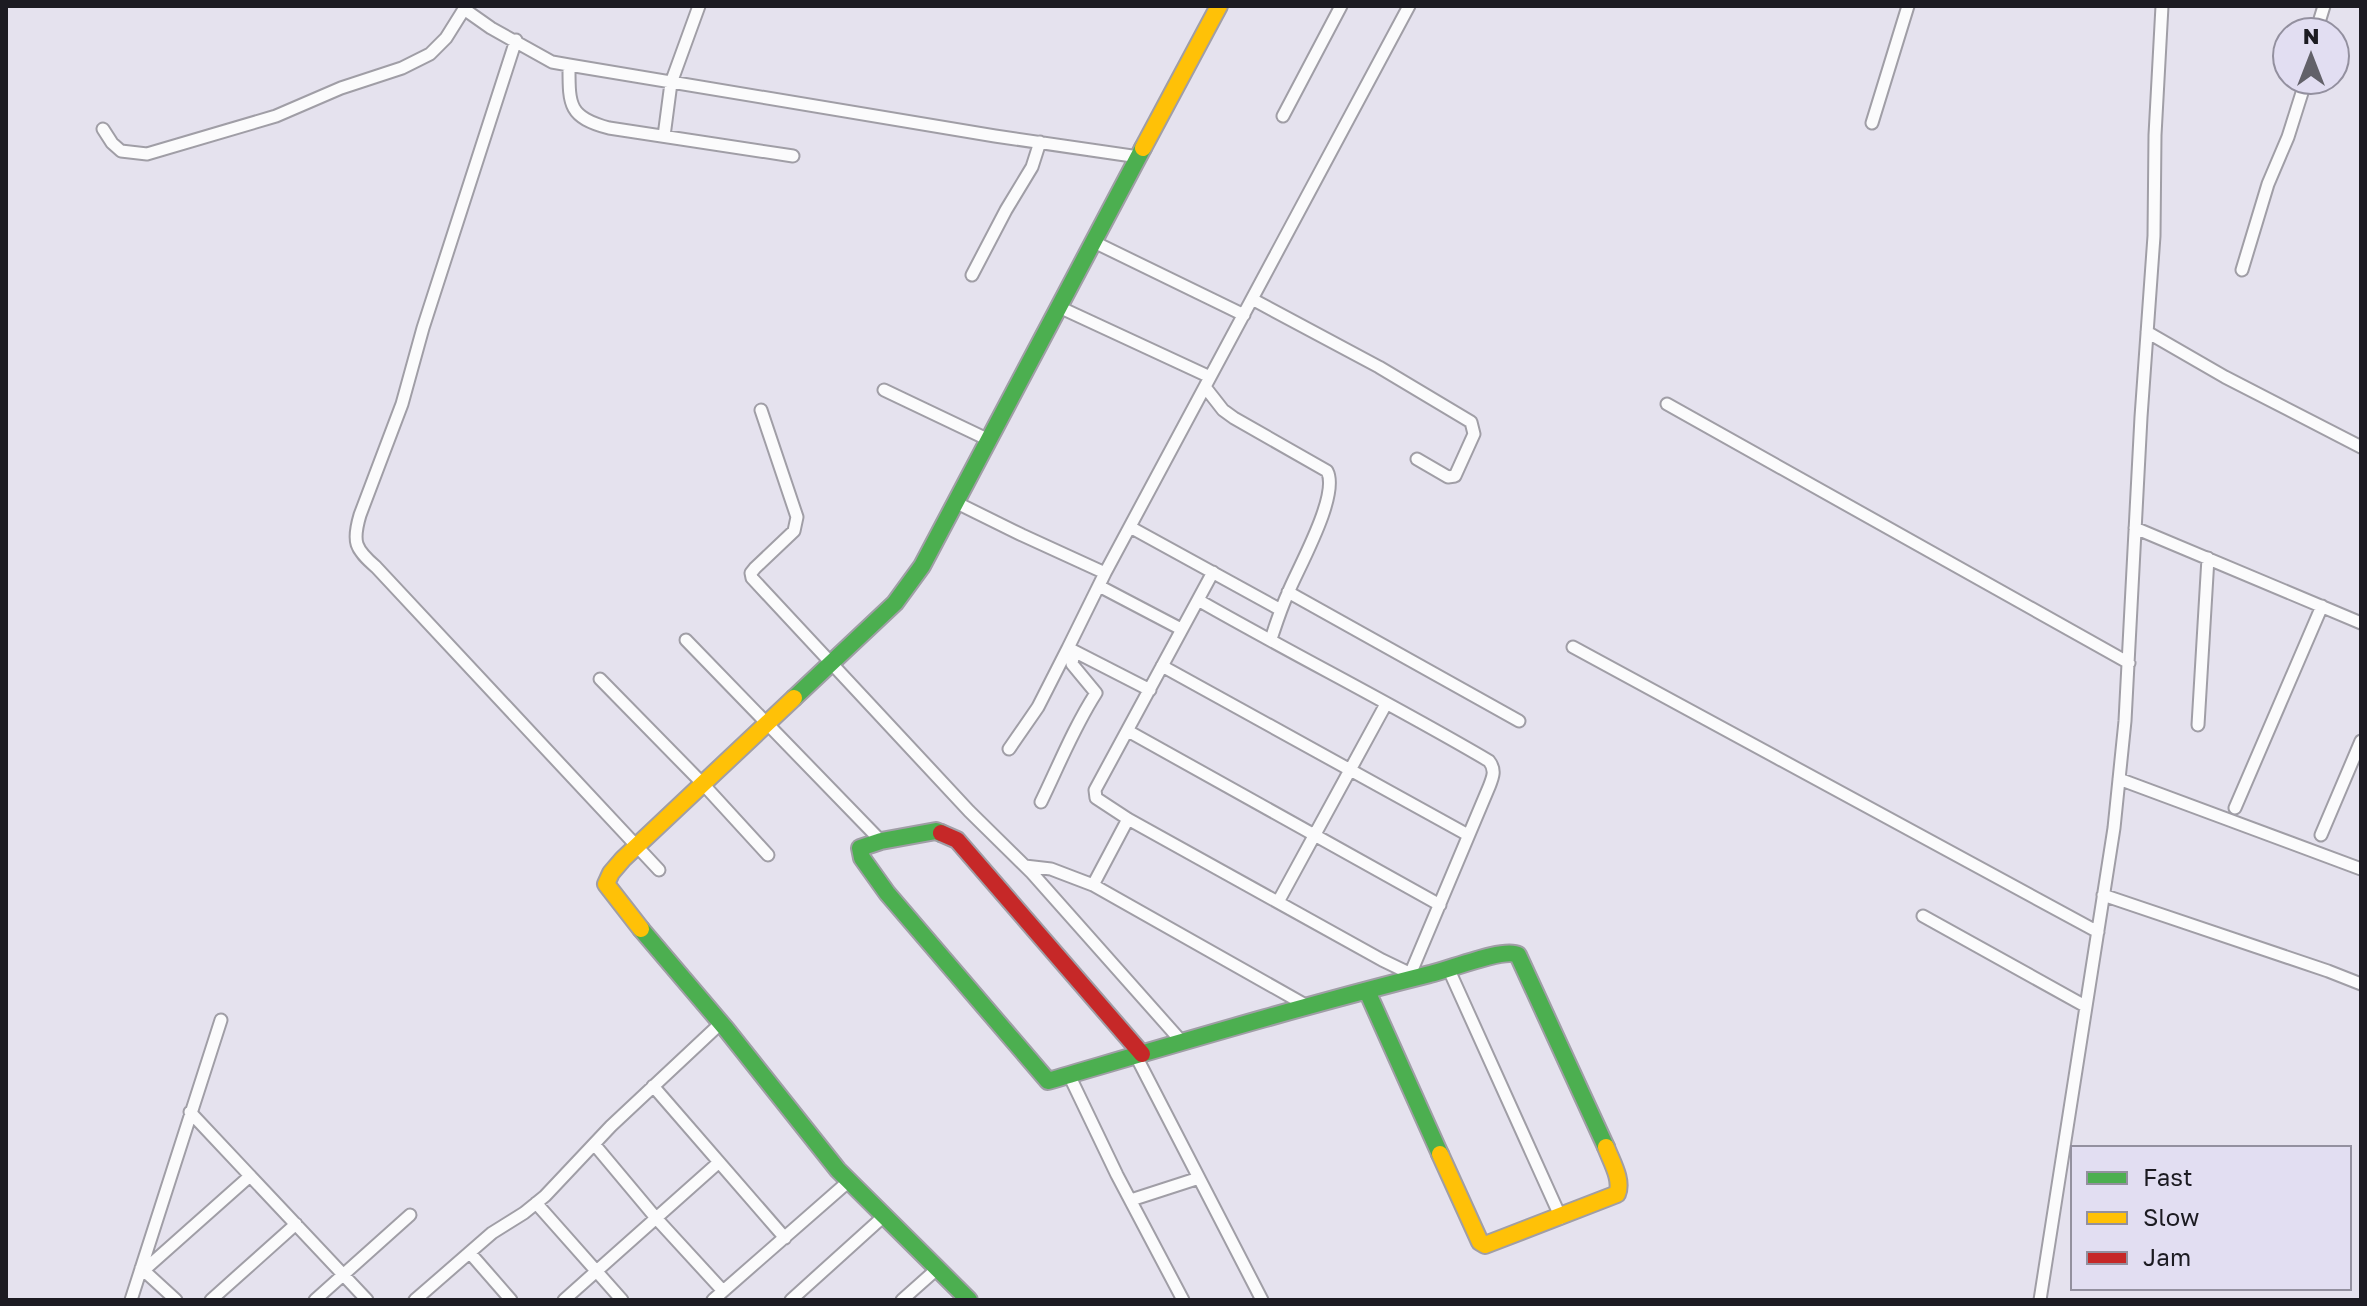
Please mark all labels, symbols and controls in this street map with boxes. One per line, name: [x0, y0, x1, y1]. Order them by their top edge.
north arrow: [2271, 16, 2351, 96]
text: N: [2303, 22, 2319, 49]
legend: [2071, 1146, 2351, 1290]
text: Fast: [2143, 1162, 2193, 1191]
text: Slow: [2143, 1202, 2199, 1231]
text: Jam: [2143, 1242, 2191, 1271]

